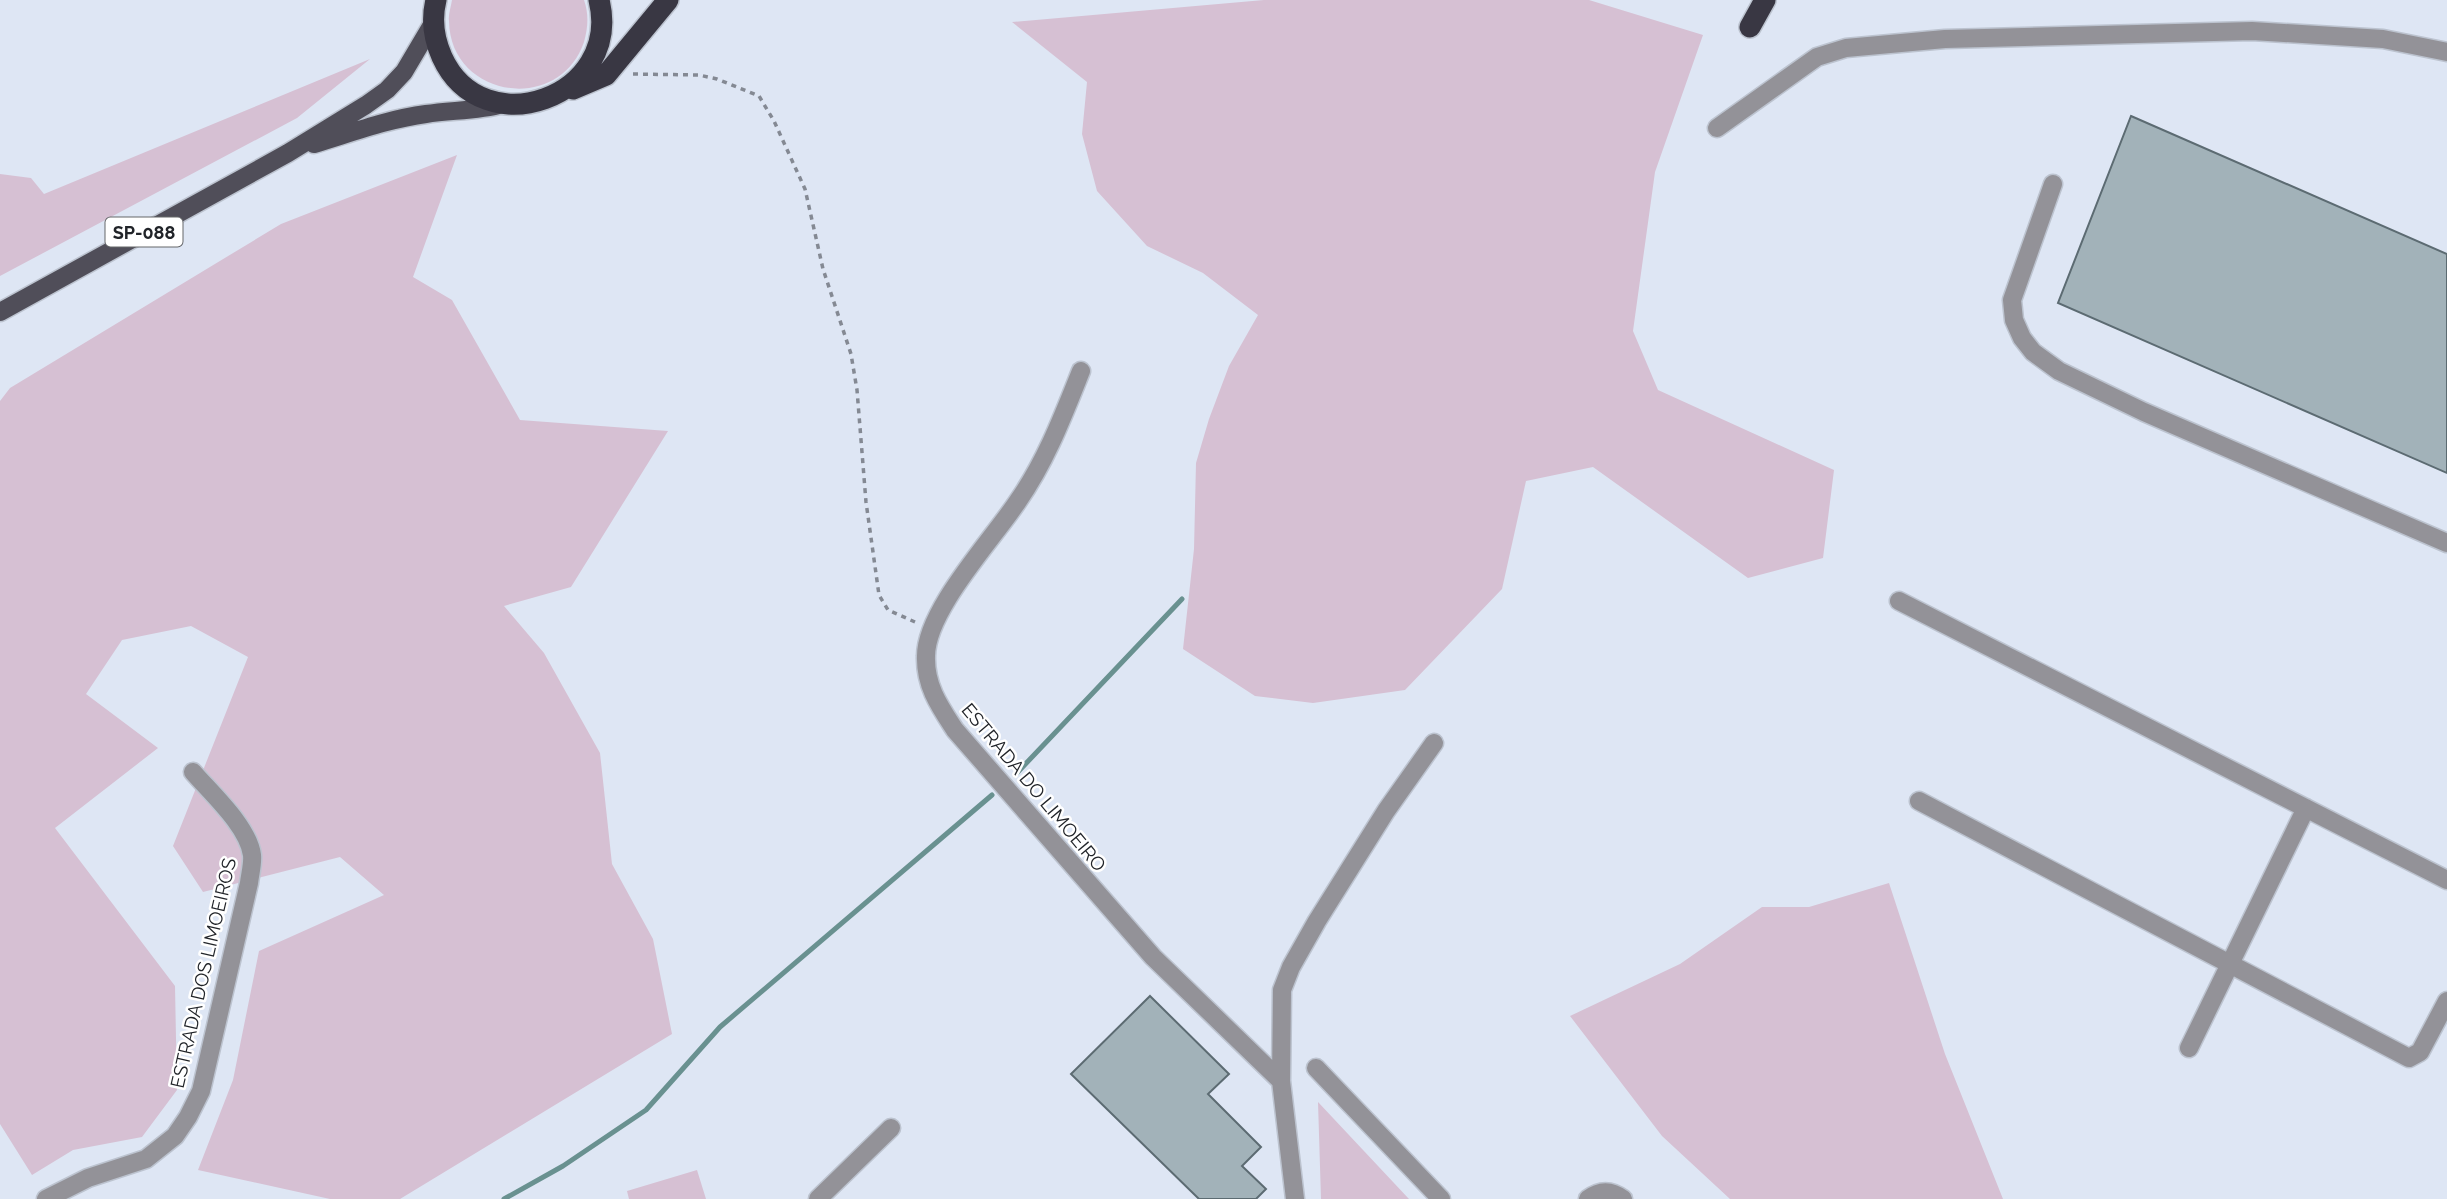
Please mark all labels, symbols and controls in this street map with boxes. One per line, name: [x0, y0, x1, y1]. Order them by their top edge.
road number: SP-088: [106, 218, 182, 246]
street label: ESTRADA DO LIMOEIRO: [957, 699, 1111, 875]
street label: ESTRADA DOS LIMOEIROS: [166, 856, 240, 1090]

